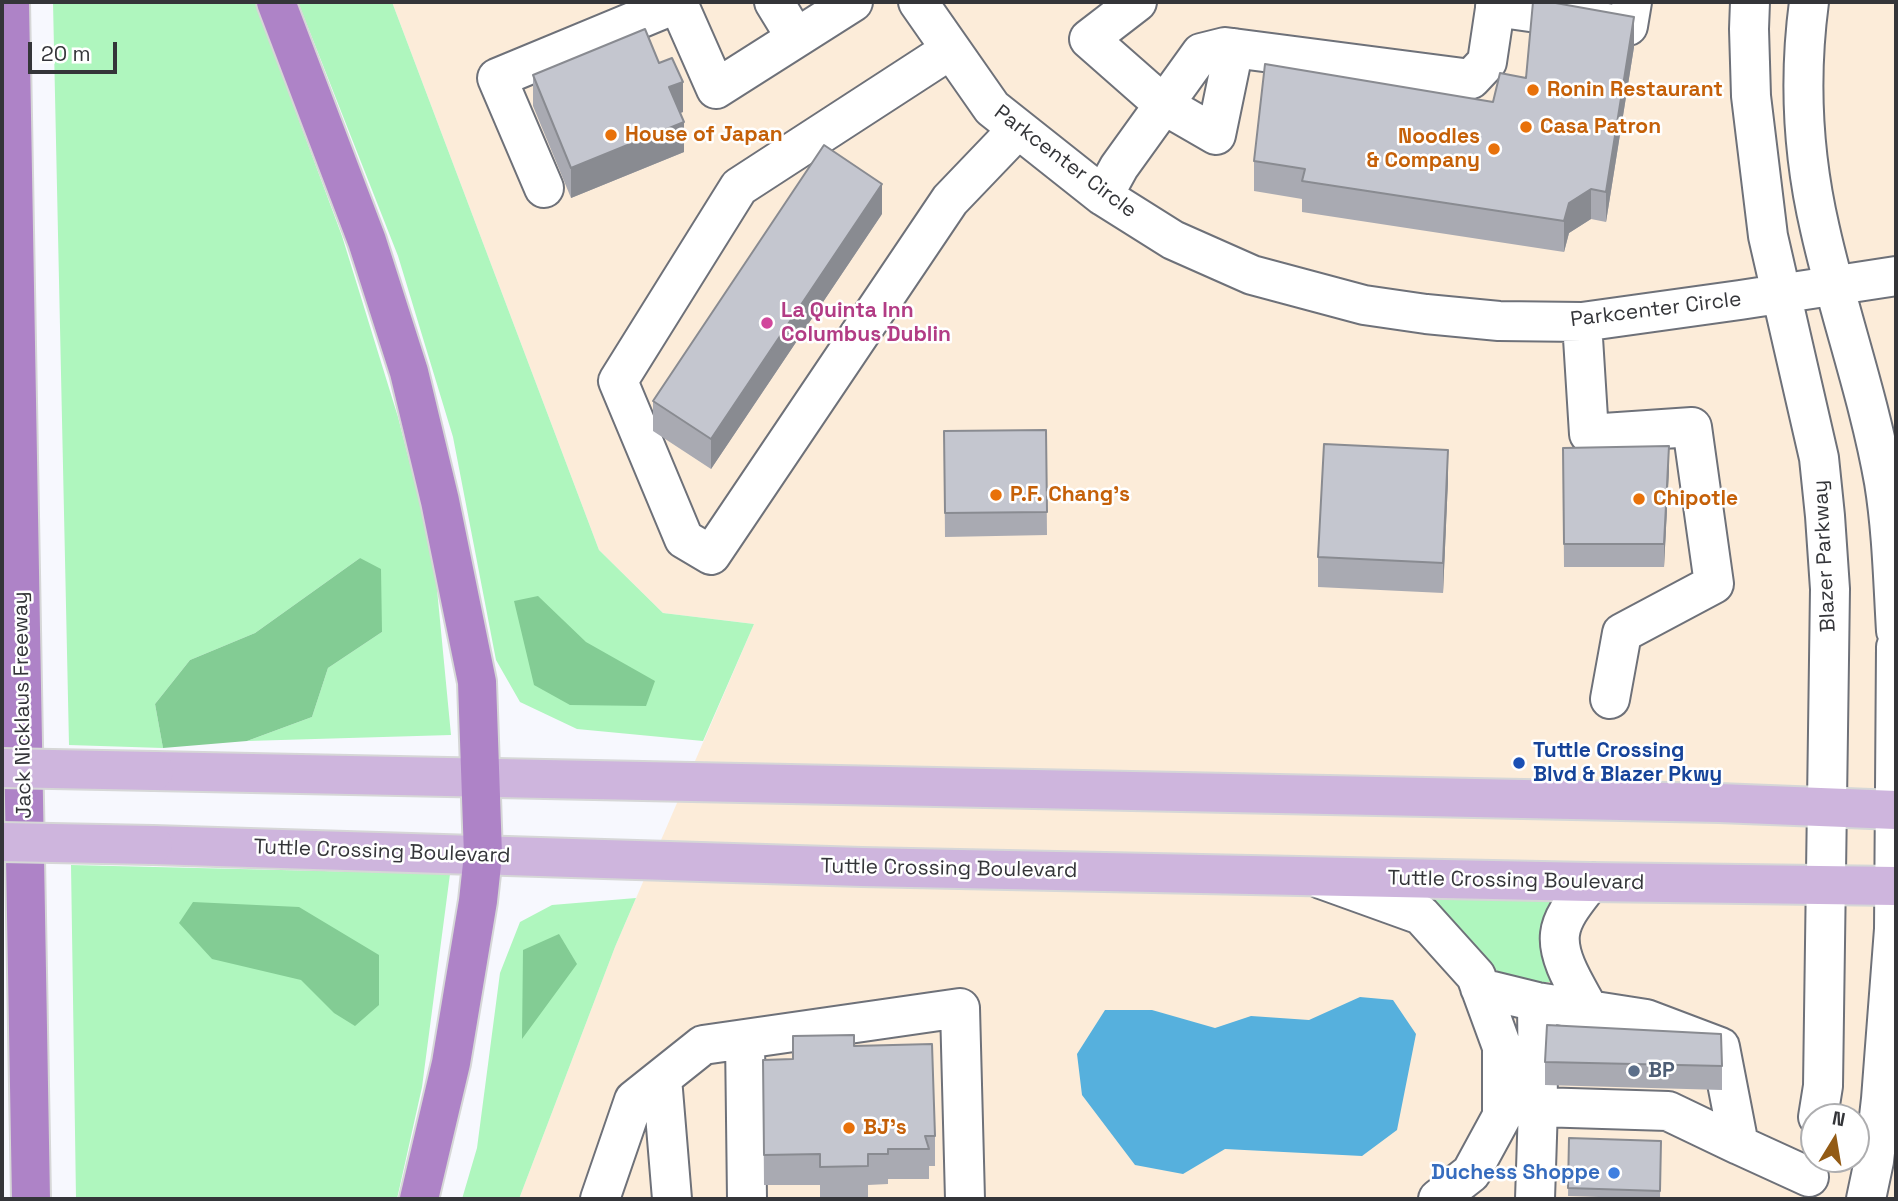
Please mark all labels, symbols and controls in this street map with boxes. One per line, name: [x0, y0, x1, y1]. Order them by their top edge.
scale bar: [32, 28, 121, 72]
text: 20 m: [41, 40, 91, 67]
place label: Ronin Restaurant: [1547, 77, 1723, 103]
marker: Ronin Restaurant: [1525, 82, 1541, 98]
street label: Parkcenter Circle: [989, 100, 1141, 224]
place label: Casa Patron: [1540, 114, 1661, 140]
marker: Casa Patron: [1518, 119, 1534, 135]
place label: House of Japan: [625, 122, 783, 148]
place label: Noodles & Company: [1367, 124, 1480, 174]
marker: House of Japan: [603, 127, 619, 143]
marker: Noodles & Company: [1486, 141, 1502, 157]
street label: Parkcenter Circle: [1569, 287, 1743, 333]
place label: La Quinta Inn Columbus Dublin: [781, 298, 951, 348]
marker: La Quinta Inn Columbus Dublin: [759, 315, 775, 331]
street label: Blazer Parkway: [1808, 479, 1842, 633]
place label: P.F. Chang's: [1010, 482, 1130, 508]
place label: Chipotle: [1653, 486, 1738, 512]
marker: P.F. Chang's: [988, 487, 1004, 503]
marker: Chipotle: [1631, 491, 1647, 507]
street label: Jack Nicklaus Freeway: [8, 591, 38, 819]
place label: Tuttle Crossing Blvd & Blazer Pkwy: [1533, 738, 1722, 788]
marker: Tuttle Crossing Blvd & Blazer Pkwy: [1511, 755, 1527, 771]
street label: Tuttle Crossing Boulevard: [253, 835, 511, 869]
street label: Tuttle Crossing Boulevard: [820, 854, 1078, 884]
street label: Tuttle Crossing Boulevard: [1387, 866, 1645, 896]
place label: BP: [1648, 1058, 1675, 1084]
marker: BP: [1626, 1063, 1642, 1079]
north arrow: [1800, 1103, 1870, 1173]
text: N: [1830, 1105, 1847, 1132]
place label: BJ's: [863, 1115, 907, 1141]
marker: BJ's: [841, 1120, 857, 1136]
place label: Duchess Shoppe: [1431, 1160, 1600, 1186]
marker: Duchess Shoppe: [1606, 1165, 1622, 1181]

